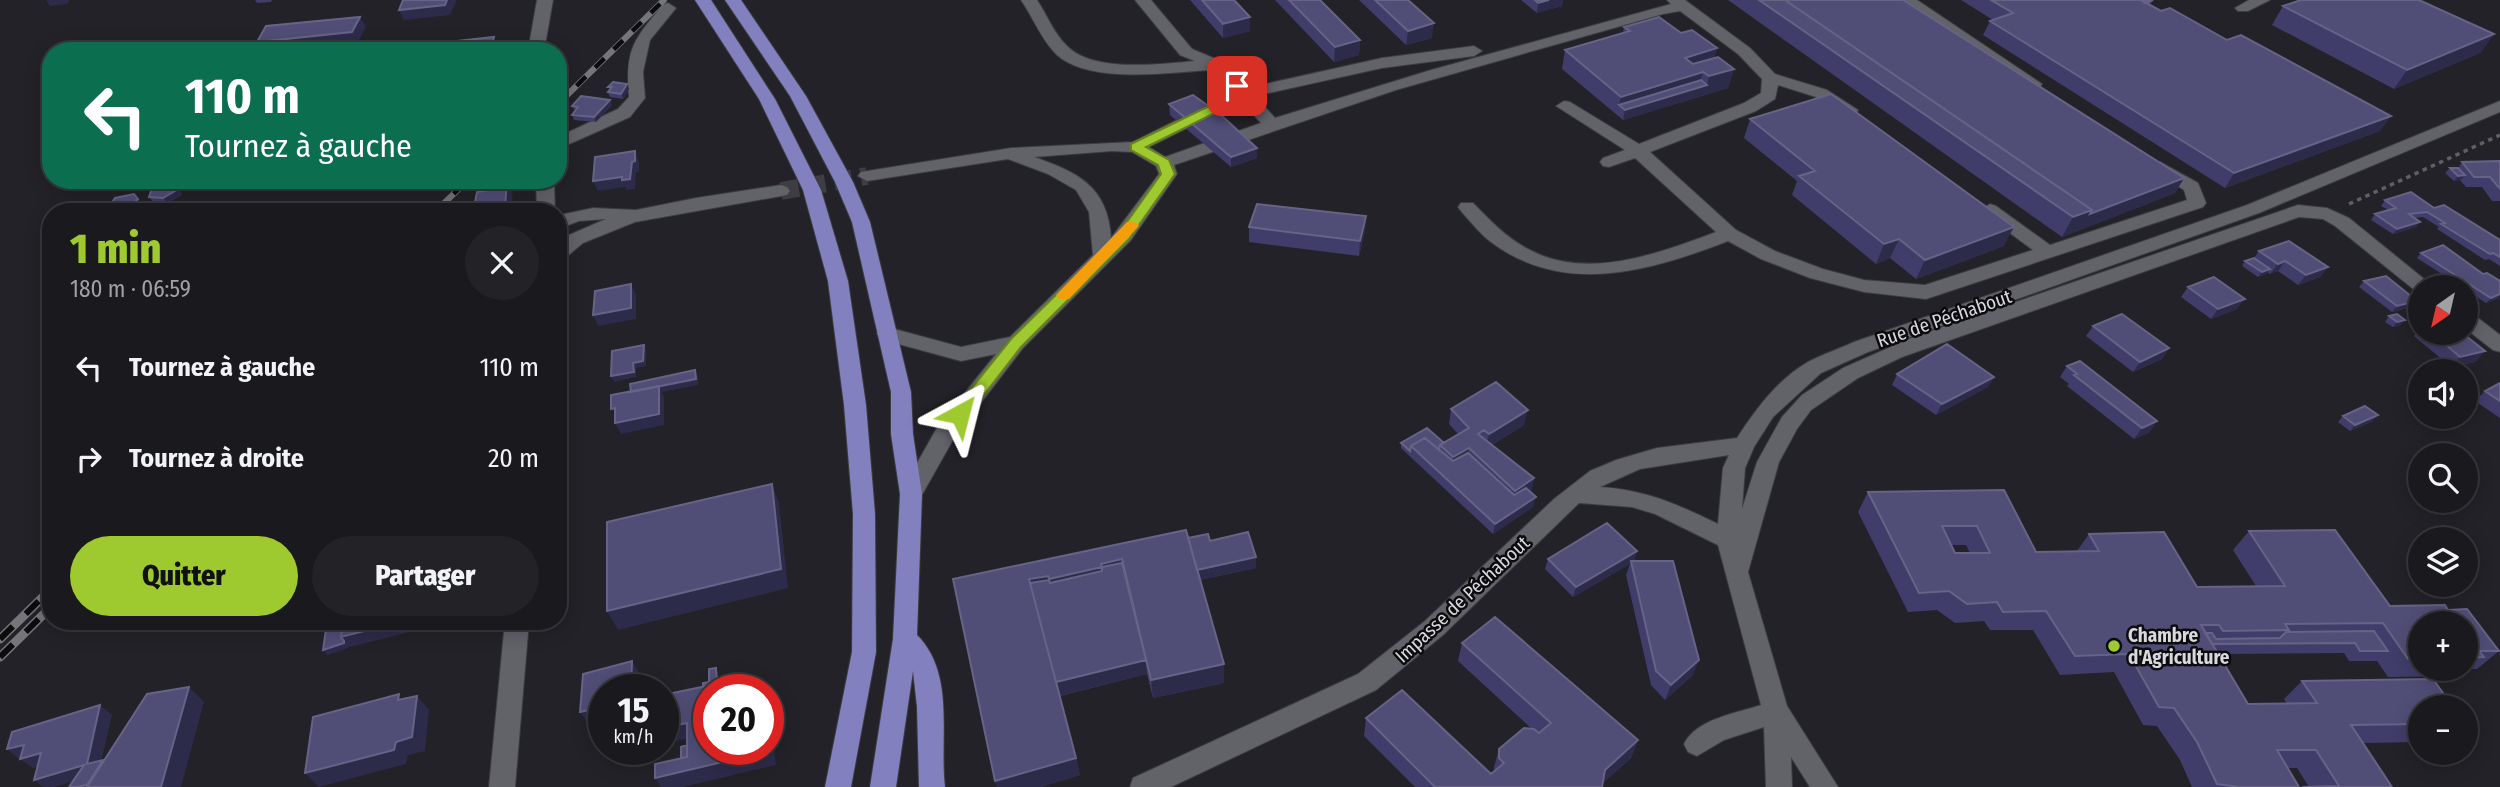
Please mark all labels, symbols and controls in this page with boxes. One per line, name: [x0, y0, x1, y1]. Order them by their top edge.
pin: [1207, 56, 1267, 116]
text: 110 m: [185, 67, 300, 126]
icon: arrive: [1218, 67, 1256, 105]
icon: left: [70, 70, 161, 161]
text: Tournez à gauche: [185, 127, 412, 165]
text: 1 min: [70, 224, 161, 274]
button: close: [465, 226, 539, 300]
text: 180 m · 06:59: [70, 275, 191, 303]
north arrow: [2408, 275, 2478, 345]
map controls: [2408, 275, 2478, 765]
street label: Rue de Péchabout: [1874, 284, 2015, 352]
icon: left: [70, 349, 108, 387]
text: Tournez à gauche: [129, 352, 315, 383]
text: 110 m: [479, 352, 539, 383]
button: sound: [2408, 359, 2478, 429]
position arrow: [923, 377, 997, 451]
icon: right: [70, 440, 108, 478]
text: Tournez à droite: [129, 443, 304, 474]
text: 20 m: [488, 443, 539, 474]
button: search: [2408, 443, 2478, 513]
button: layers: [2408, 527, 2478, 597]
street label: Impasse de Péchabout: [1390, 531, 1535, 667]
button: Quitter: [70, 536, 298, 616]
button: Partager: [312, 536, 539, 616]
button: +: [2408, 611, 2478, 681]
place label: Chambre d'Agriculture: [2128, 624, 2230, 669]
marker: Chambre d'Agriculture: [2106, 638, 2122, 654]
speed limit sign: 20: [693, 674, 784, 765]
text: 15: [617, 689, 649, 731]
button: −: [2408, 695, 2478, 765]
text: km/h: [613, 726, 654, 748]

